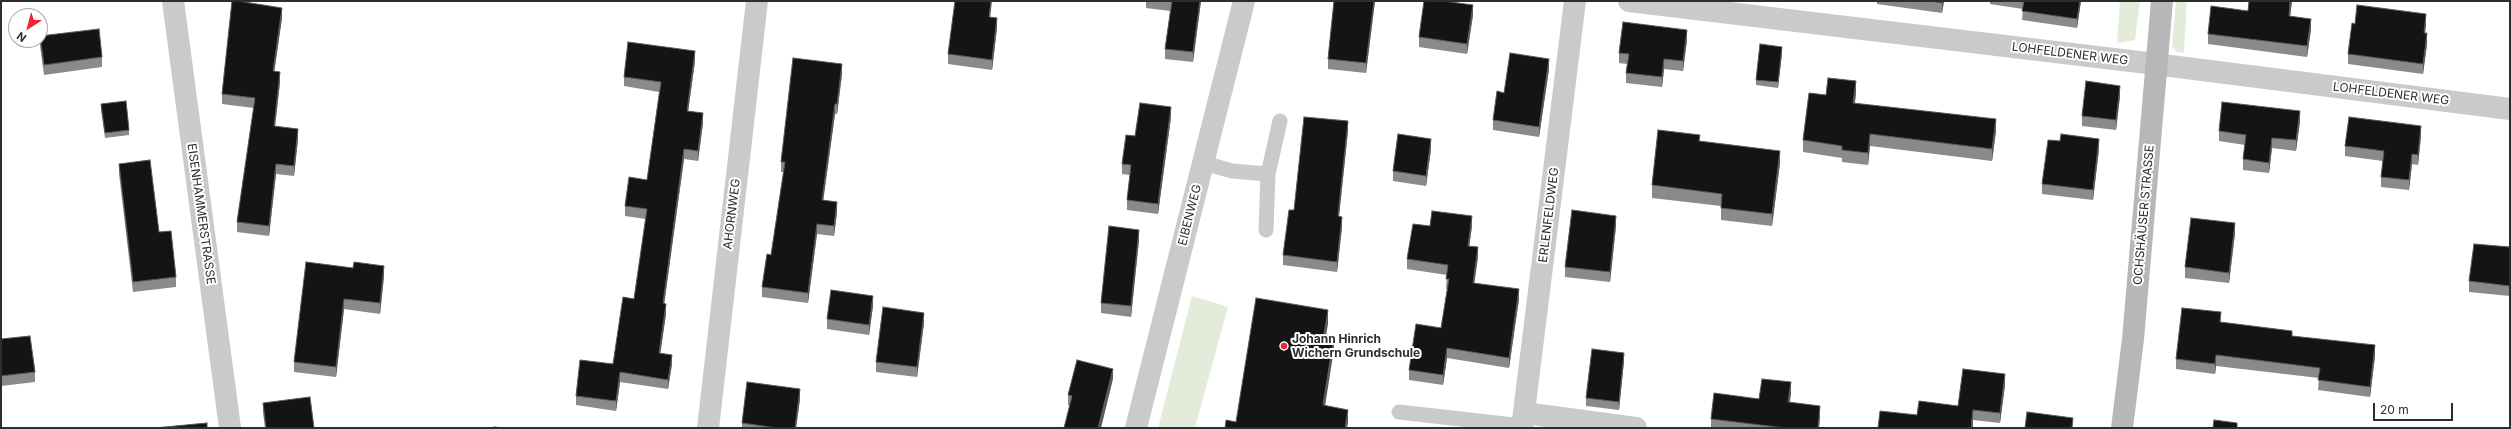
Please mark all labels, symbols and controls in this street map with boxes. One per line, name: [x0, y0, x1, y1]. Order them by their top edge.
north arrow: [8, 8, 48, 48]
text: N: [14, 29, 29, 45]
street label: LOHFELDENER WEG: [2011, 40, 2129, 68]
street label: LOHFELDENER WEG: [2332, 80, 2450, 108]
street label: EISENHAMMERSTRASSE: [184, 143, 218, 285]
street label: OCHSHÄUSER STRASSE: [2131, 144, 2157, 286]
street label: ERLENFELDWEG: [1536, 167, 1562, 263]
street label: AHORNWEG: [721, 178, 743, 250]
street label: EIBENWEG: [1175, 183, 1205, 247]
place label: Johann Hinrich Wichern Grundschule: [1292, 332, 1420, 360]
marker: Johann Hinrich Wichern Grundschule: [1279, 341, 1289, 351]
scale bar: [2375, 395, 2455, 421]
text: 20 m: [2380, 402, 2409, 417]

